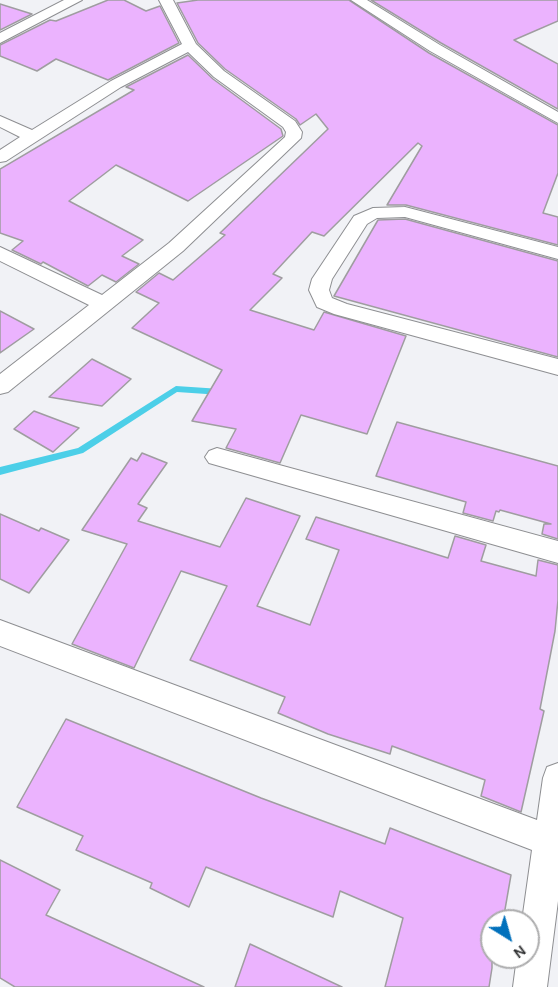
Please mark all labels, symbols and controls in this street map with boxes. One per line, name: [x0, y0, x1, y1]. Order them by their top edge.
north arrow: [480, 909, 540, 969]
text: N: [510, 941, 530, 963]

